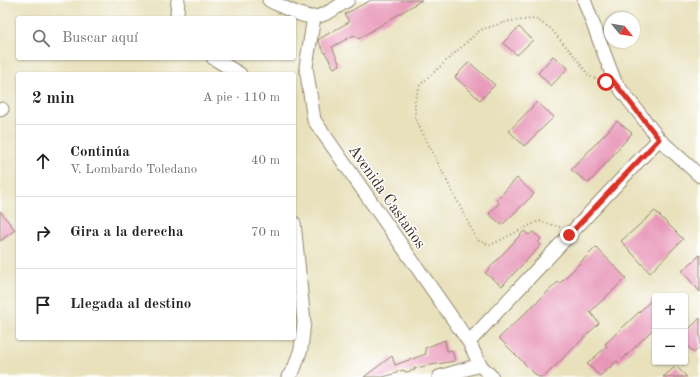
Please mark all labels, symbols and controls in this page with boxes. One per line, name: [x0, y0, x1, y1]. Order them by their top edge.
north arrow: [604, 12, 640, 48]
search box: [16, 16, 296, 60]
icon: search: [30, 27, 52, 49]
text: Buscar aquí: [62, 31, 138, 46]
route start: [597, 73, 615, 91]
text: 2 min: [32, 90, 75, 107]
text: A pie · 110 m: [203, 91, 280, 104]
street label: Avenida Castaños: [345, 142, 428, 252]
text: Continúa: [70, 145, 130, 160]
icon: ahead: [32, 150, 54, 172]
text: 40 m: [251, 154, 280, 167]
text: V. Lombardo Toledano: [70, 163, 197, 176]
icon: right: [32, 222, 54, 244]
text: Gira a la derecha: [70, 225, 184, 240]
text: 70 m: [251, 226, 280, 239]
route end: [560, 226, 578, 244]
map controls: [652, 293, 688, 365]
button: +: [652, 293, 688, 329]
icon: arrive: [32, 294, 54, 316]
text: Llegada al destino: [70, 297, 191, 312]
button: −: [652, 329, 688, 365]

